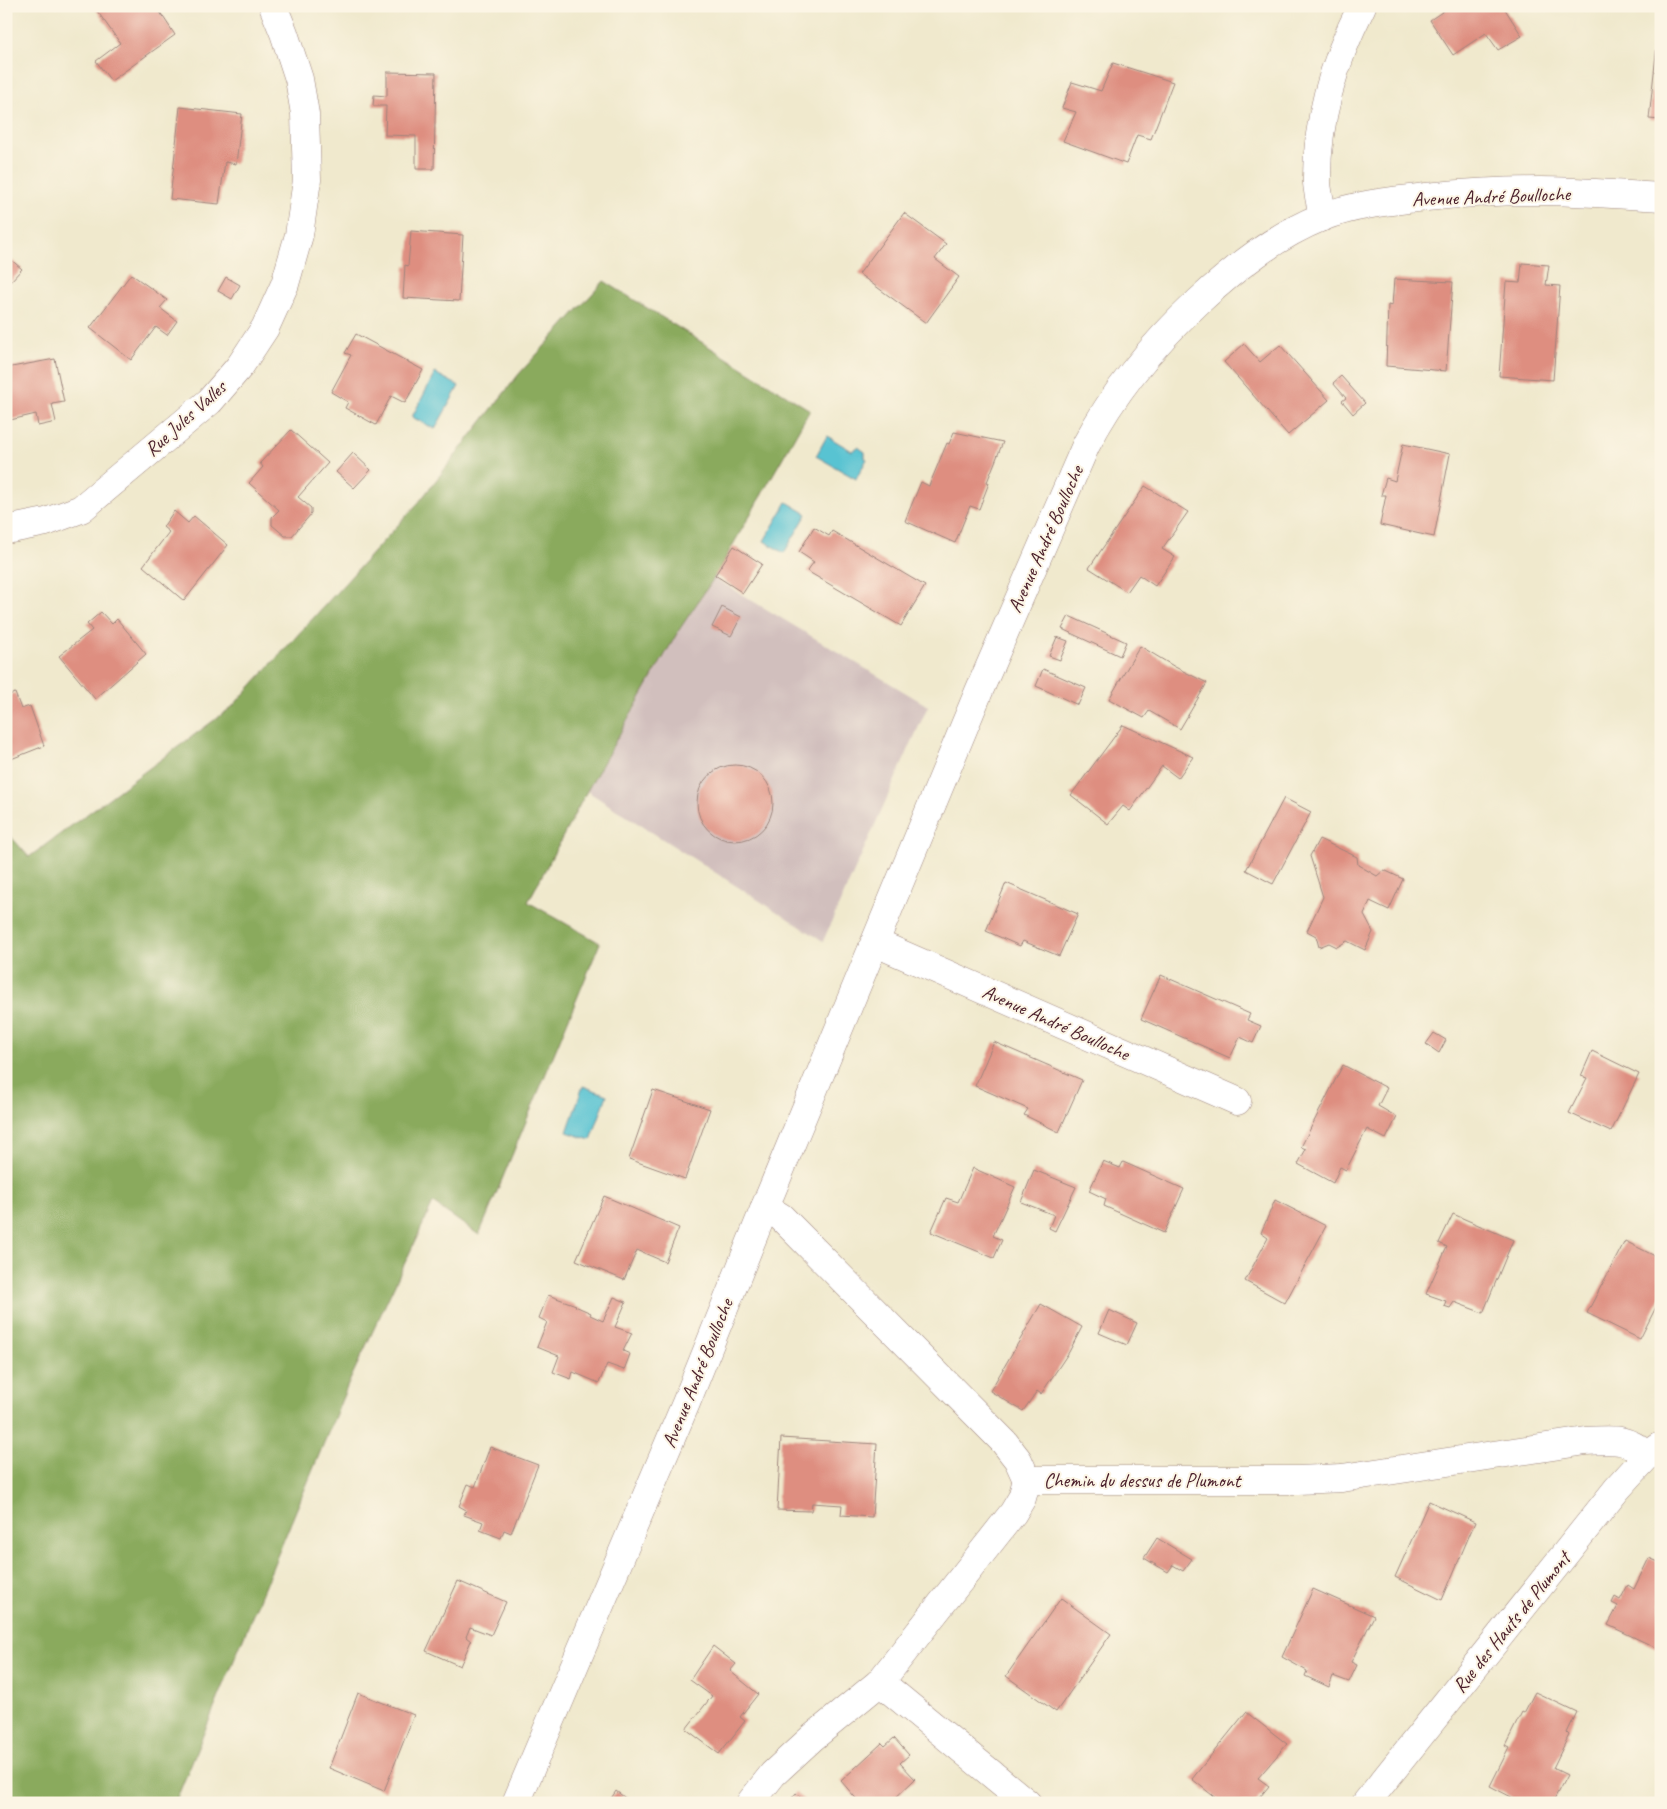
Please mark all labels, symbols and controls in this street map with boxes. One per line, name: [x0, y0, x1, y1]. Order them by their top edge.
street label: Avenue André Boulloche: [1412, 181, 1572, 212]
street label: Rue Jules Valles: [139, 374, 233, 462]
street label: Avenue André Boulloche: [1002, 461, 1090, 617]
street label: Avenue André Boulloche: [978, 979, 1134, 1067]
street label: Avenue André Boulloche: [656, 1294, 739, 1451]
street label: Chemin du dessus de Plumont: [1044, 1468, 1243, 1493]
street label: Rue des Hauts de Plumont: [1447, 1544, 1578, 1698]

